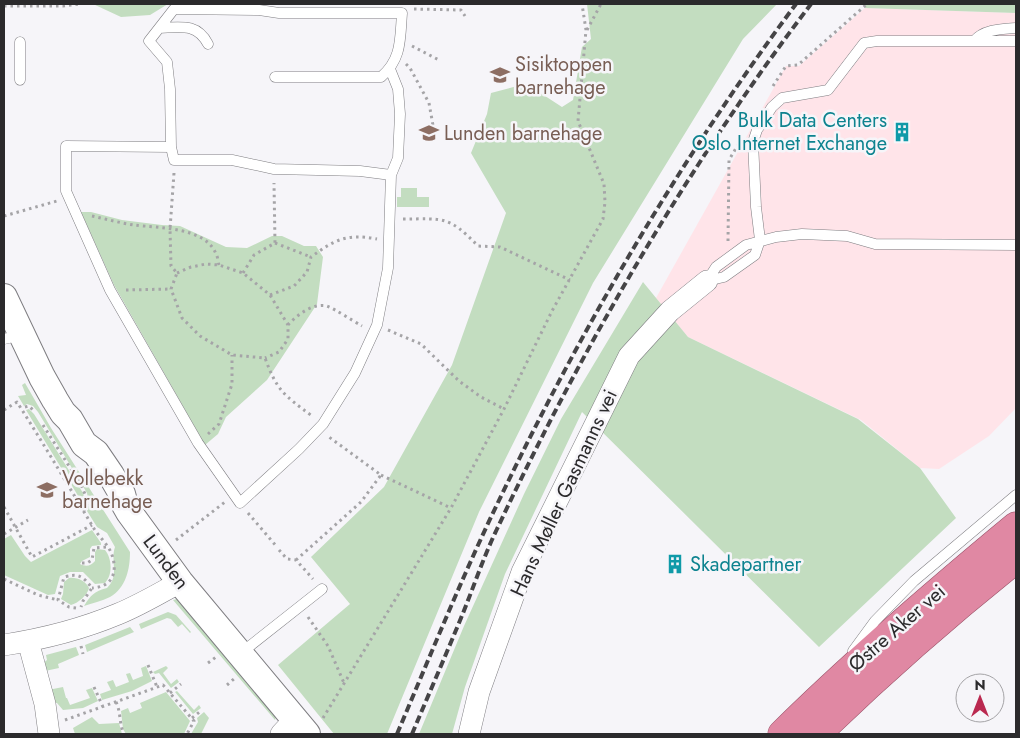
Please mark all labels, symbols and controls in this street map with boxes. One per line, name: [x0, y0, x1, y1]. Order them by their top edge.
place label: Sisiktoppen barnehage: [515, 50, 613, 102]
school or university icon: Sisiktoppen barnehage: [489, 64, 511, 86]
place label: Bulk Data Centers Oslo Internet Exchange: [692, 106, 887, 158]
place label: Lunden barnehage: [444, 119, 602, 148]
building icon: Bulk Data Centers Oslo Internet Exchange: [891, 121, 913, 143]
school or university icon: Lunden barnehage: [418, 122, 440, 144]
street label: Hans Møller Gasmanns vei: [503, 385, 625, 601]
place label: Vollebekk barnehage: [62, 464, 153, 516]
school or university icon: Vollebekk barnehage: [36, 479, 58, 501]
street label: Lunden: [136, 529, 196, 595]
place label: Skadepartner: [690, 550, 802, 579]
building icon: Skadepartner: [664, 553, 686, 575]
street label: Østre Aker vei: [842, 578, 952, 678]
north arrow: [955, 673, 1005, 723]
text: N: [974, 675, 986, 695]

